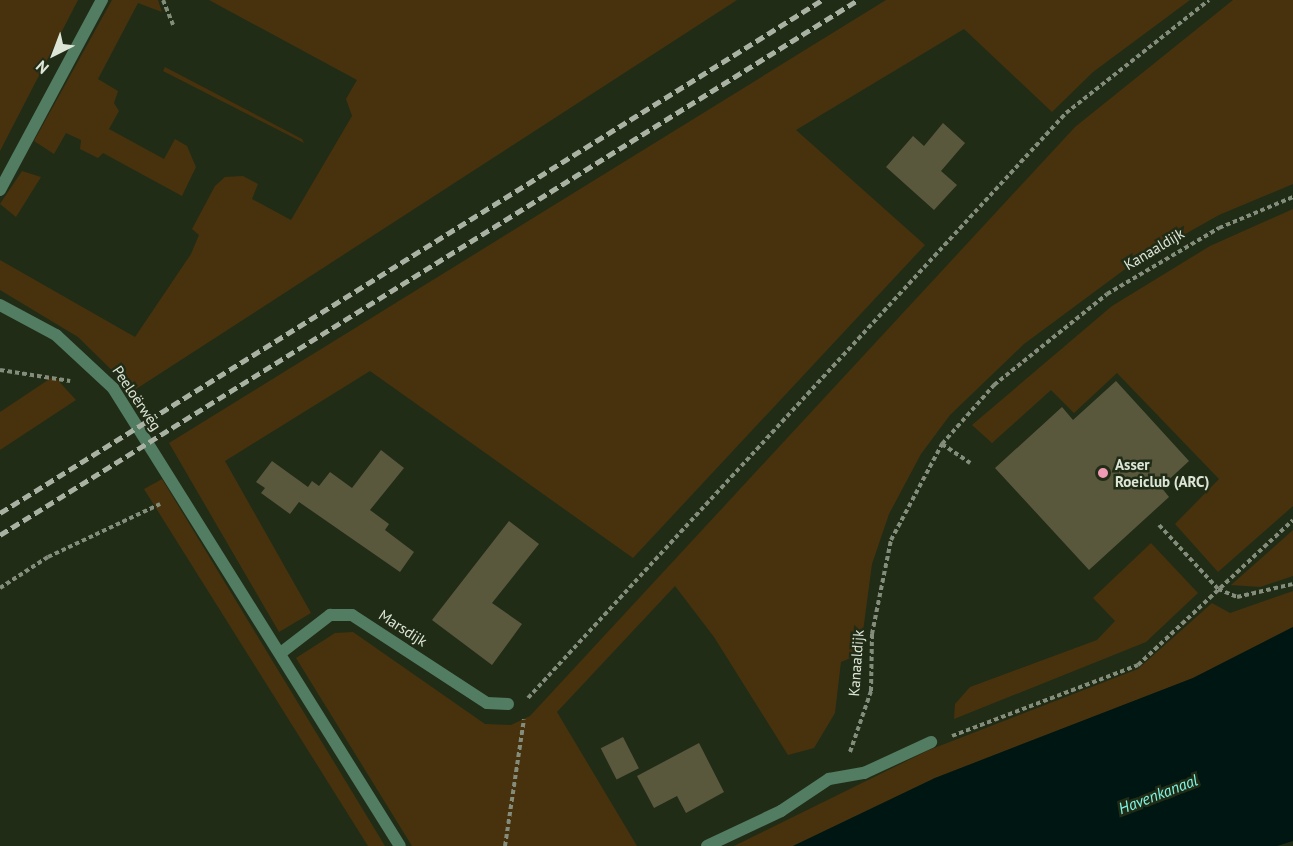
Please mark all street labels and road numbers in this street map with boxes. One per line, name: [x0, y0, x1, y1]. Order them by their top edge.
street label: Kanaaldijk: [1121, 224, 1187, 274]
street label: Peeloërweg: [109, 362, 165, 434]
street label: Marsdijk: [375, 606, 431, 650]
street label: Kanaaldijk: [845, 629, 867, 697]

